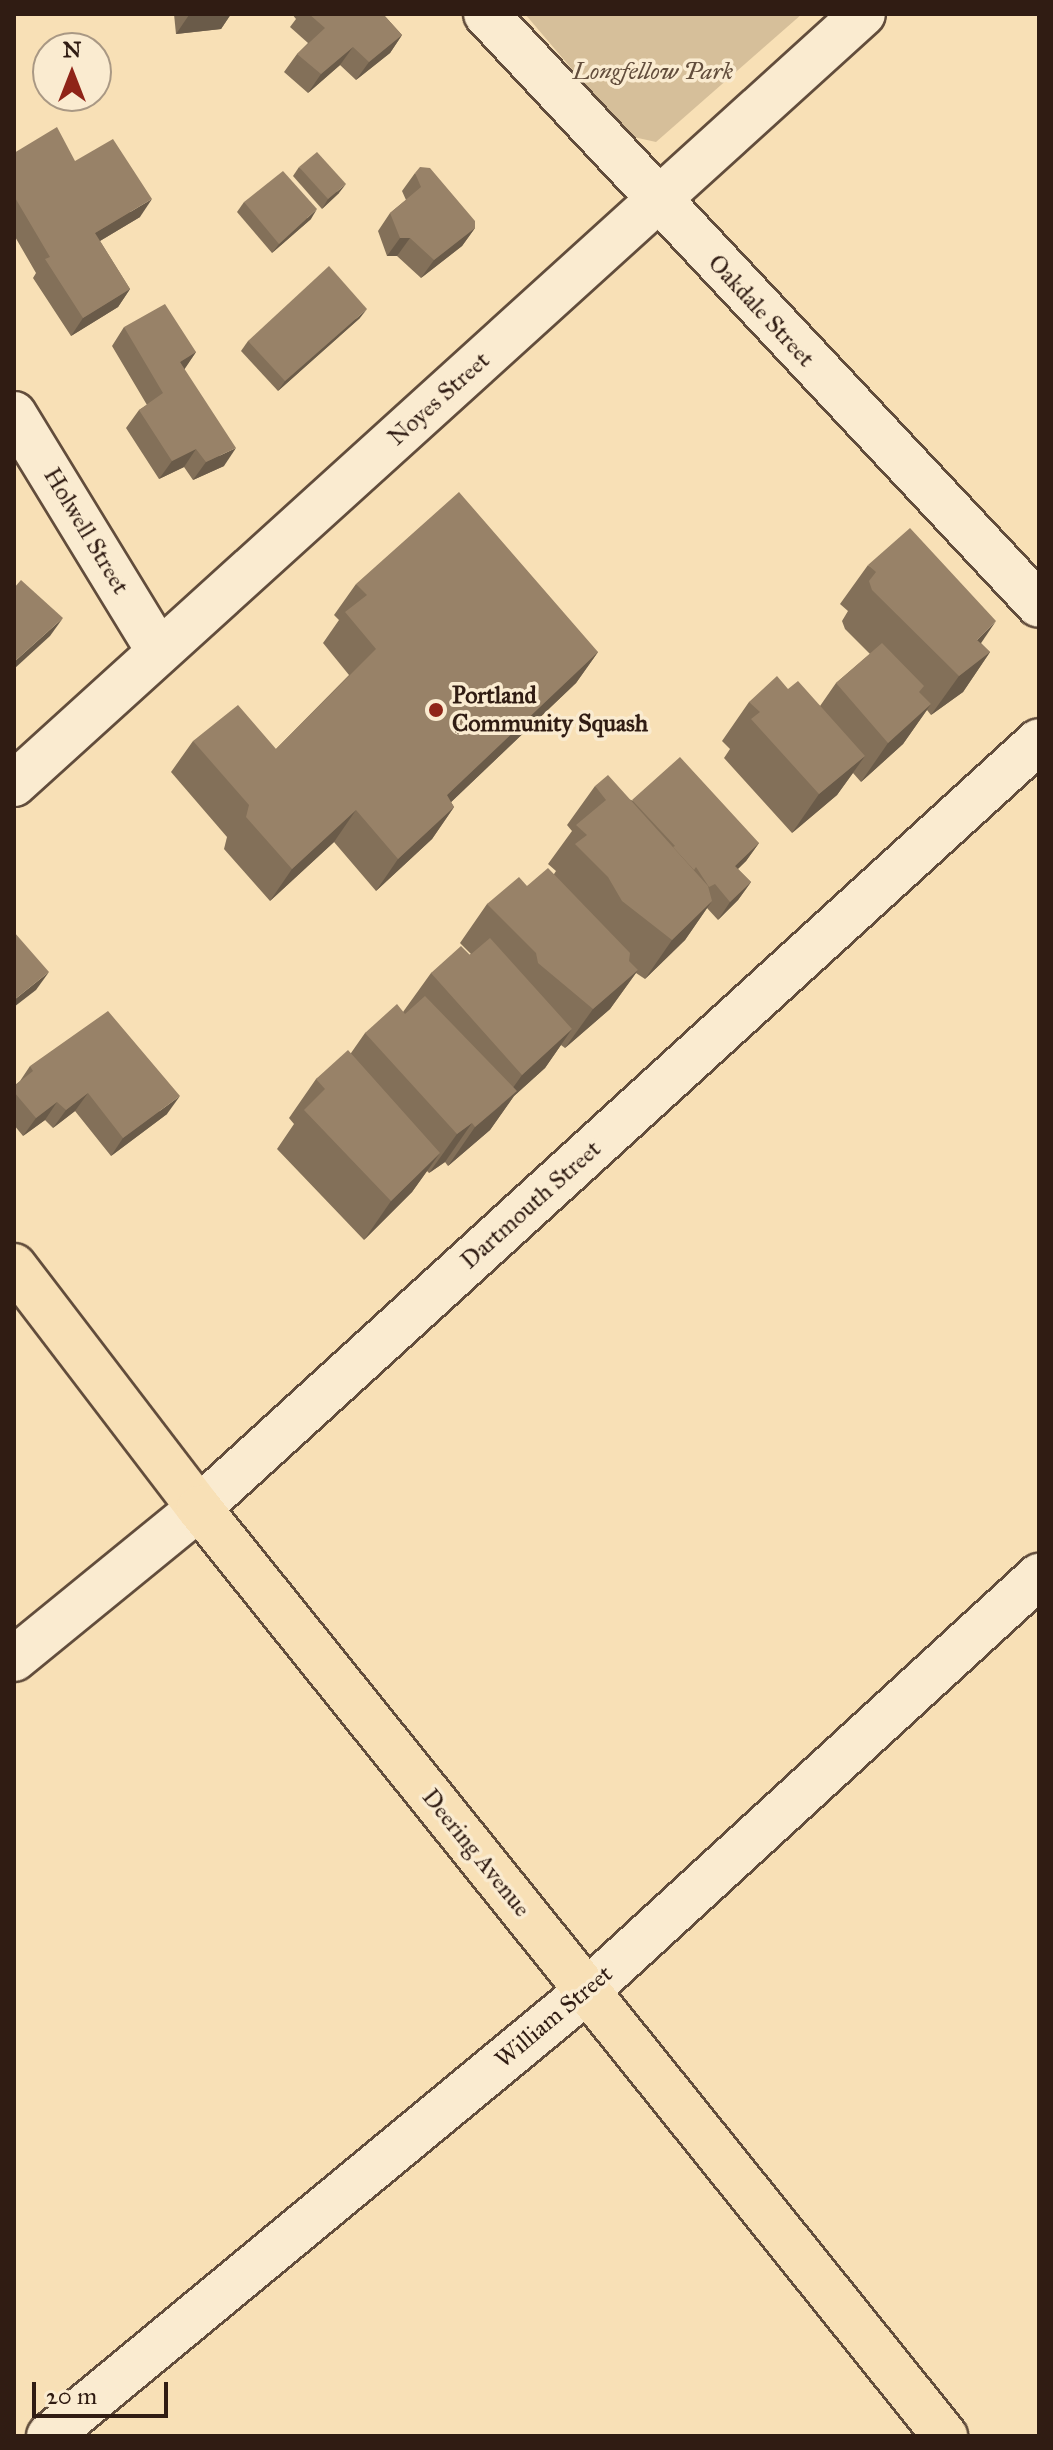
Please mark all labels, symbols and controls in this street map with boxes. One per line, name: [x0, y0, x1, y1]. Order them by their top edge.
north arrow: [32, 32, 112, 112]
text: N: [63, 36, 81, 63]
park label: Longfellow Park: [573, 58, 733, 86]
street label: Oakdale Street: [702, 249, 820, 373]
street label: Noyes Street: [382, 346, 496, 452]
street label: Holwell Street: [37, 463, 135, 599]
place label: Portland Community Squash: [452, 682, 648, 738]
marker: Portland Community Squash: [427, 701, 445, 719]
street label: Dartmouth Street: [455, 1135, 607, 1275]
street label: Deering Avenue: [416, 1783, 536, 1923]
street label: William Street: [490, 1960, 618, 2074]
scale bar: [36, 2366, 172, 2416]
text: 20 m: [46, 2381, 97, 2411]

